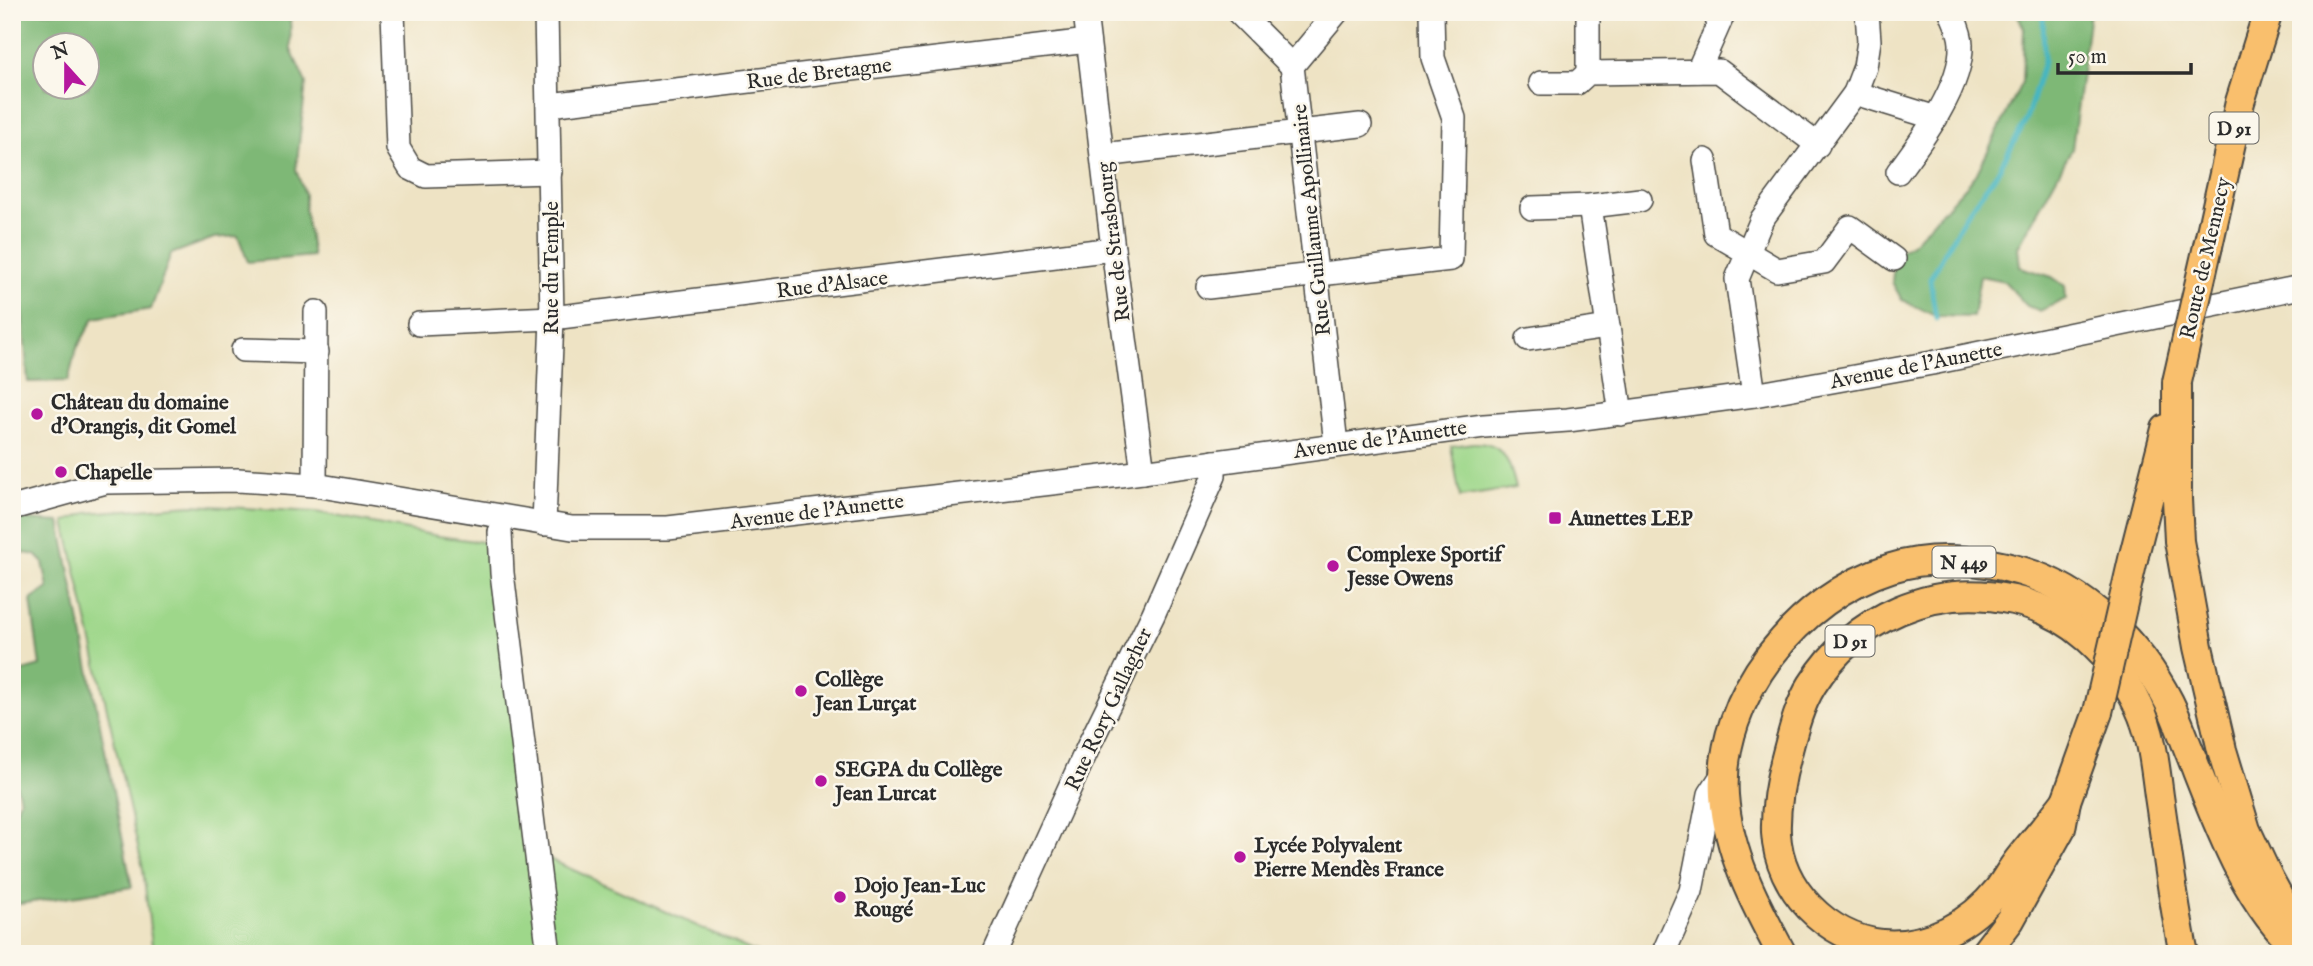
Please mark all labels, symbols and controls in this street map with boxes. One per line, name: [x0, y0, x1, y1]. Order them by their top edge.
north arrow: [32, 32, 102, 102]
scale bar: [2058, 32, 2190, 76]
text: N: [48, 38, 73, 67]
text: 50 m: [2068, 44, 2107, 71]
street label: Rue de Bretagne: [745, 52, 894, 97]
street label: Rue Guillaume Apollinaire: [1287, 102, 1338, 337]
road number: D 91: [2210, 112, 2258, 144]
street label: Rue de Strasbourg: [1091, 160, 1138, 323]
street label: Route de Mennecy: [2175, 174, 2238, 342]
street label: Rue du Temple: [539, 201, 566, 335]
street label: Rue d'Alsace: [775, 265, 890, 306]
street label: Avenue de l’Aunette: [1827, 336, 2005, 397]
place label: Château du domaine d'Orangis, dit Gomel: [51, 390, 237, 441]
marker: Château du domaine d'Orangis, dit Gomel: [29, 406, 45, 422]
street label: Avenue de l'Aunette: [1291, 415, 1469, 466]
place label: Chapelle: [75, 460, 153, 487]
marker: Chapelle: [53, 464, 69, 480]
street label: Avenue de l'Aunette: [728, 488, 906, 537]
place label: Aunettes LEP: [1568, 506, 1693, 533]
marker: Aunettes LEP: [1547, 510, 1563, 526]
place label: Complexe Sportif Jesse Owens: [1344, 542, 1505, 593]
road number: N 449: [1932, 547, 1996, 578]
marker: Complexe Sportif Jesse Owens: [1325, 558, 1341, 574]
street label: Rue Rory Gallagher: [1060, 623, 1159, 796]
road number: D 91: [1826, 626, 1874, 656]
place label: Collège Jean Lurçat: [812, 667, 917, 718]
marker: Collège Jean Lurçat: [793, 683, 809, 699]
place label: SEGPA du Collège Jean Lurcat: [832, 757, 1003, 808]
marker: SEGPA du Collège Jean Lurcat: [813, 773, 829, 789]
place label: Lycée Polyvalent Pierre Mendès France: [1254, 833, 1444, 884]
marker: Lycée Polyvalent Pierre Mendès France: [1232, 849, 1248, 865]
place label: Dojo Jean-Luc Rougé: [854, 873, 986, 924]
marker: Dojo Jean-Luc Rougé: [832, 889, 848, 905]

